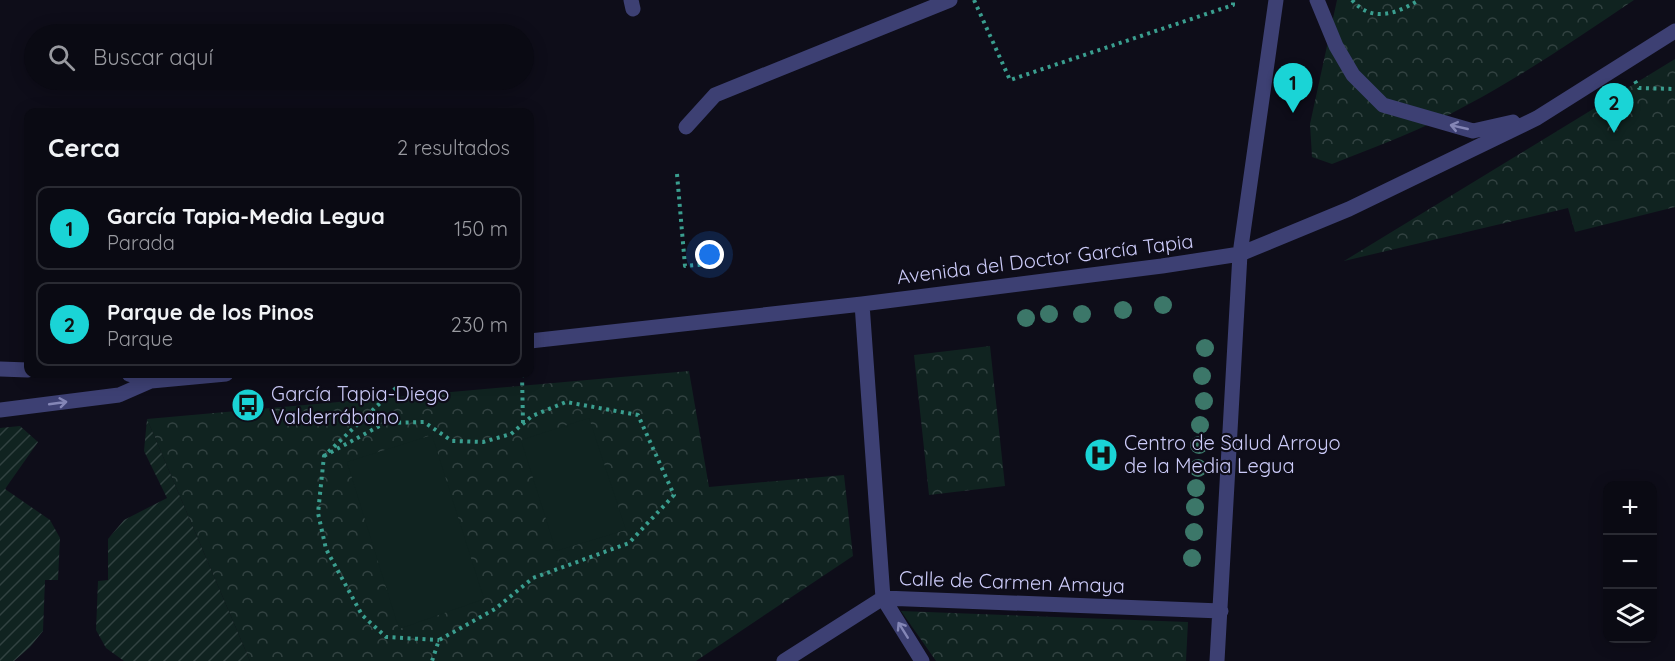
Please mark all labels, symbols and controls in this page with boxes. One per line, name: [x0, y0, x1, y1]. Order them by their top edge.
search box: [24, 24, 534, 90]
icon: search: [45, 41, 78, 74]
text: Buscar aquí: [93, 43, 213, 71]
pin: 1: [1274, 63, 1312, 113]
pin: 2: [1594, 84, 1634, 133]
one-way arrow: [1450, 121, 1469, 133]
text: Cerca: [48, 131, 120, 164]
text: 2 resultados: [397, 135, 510, 160]
text: García Tapia-Media Legua: [107, 202, 385, 230]
text: 1: [66, 216, 73, 241]
text: 150 m: [454, 216, 508, 241]
street label: Avenida del Doctor García Tapia: [895, 228, 1195, 289]
text: Parada: [107, 230, 175, 255]
your location: [695, 240, 724, 269]
text: Parque de los Pinos: [107, 298, 314, 326]
text: 2: [64, 312, 75, 337]
text: 230 m: [451, 312, 508, 337]
text: Parque: [107, 326, 173, 351]
place label: García Tapia-Diego Valderrábano: [271, 381, 449, 429]
bus stop icon: García Tapia-Diego Valderrábano: [230, 387, 266, 423]
one-way arrow: [48, 397, 67, 408]
place label: Centro de Salud Arroyo de la Media Legua: [1124, 430, 1341, 478]
hospital icon: Centro de Salud Arroyo de la Media Legua: [1083, 437, 1119, 473]
map controls: [1603, 481, 1657, 643]
button: +: [1603, 481, 1657, 535]
button: −: [1603, 535, 1657, 589]
street label: Calle de Carmen Amaya: [899, 565, 1125, 598]
button: layers: [1603, 589, 1657, 643]
one-way arrow: [896, 622, 908, 639]

